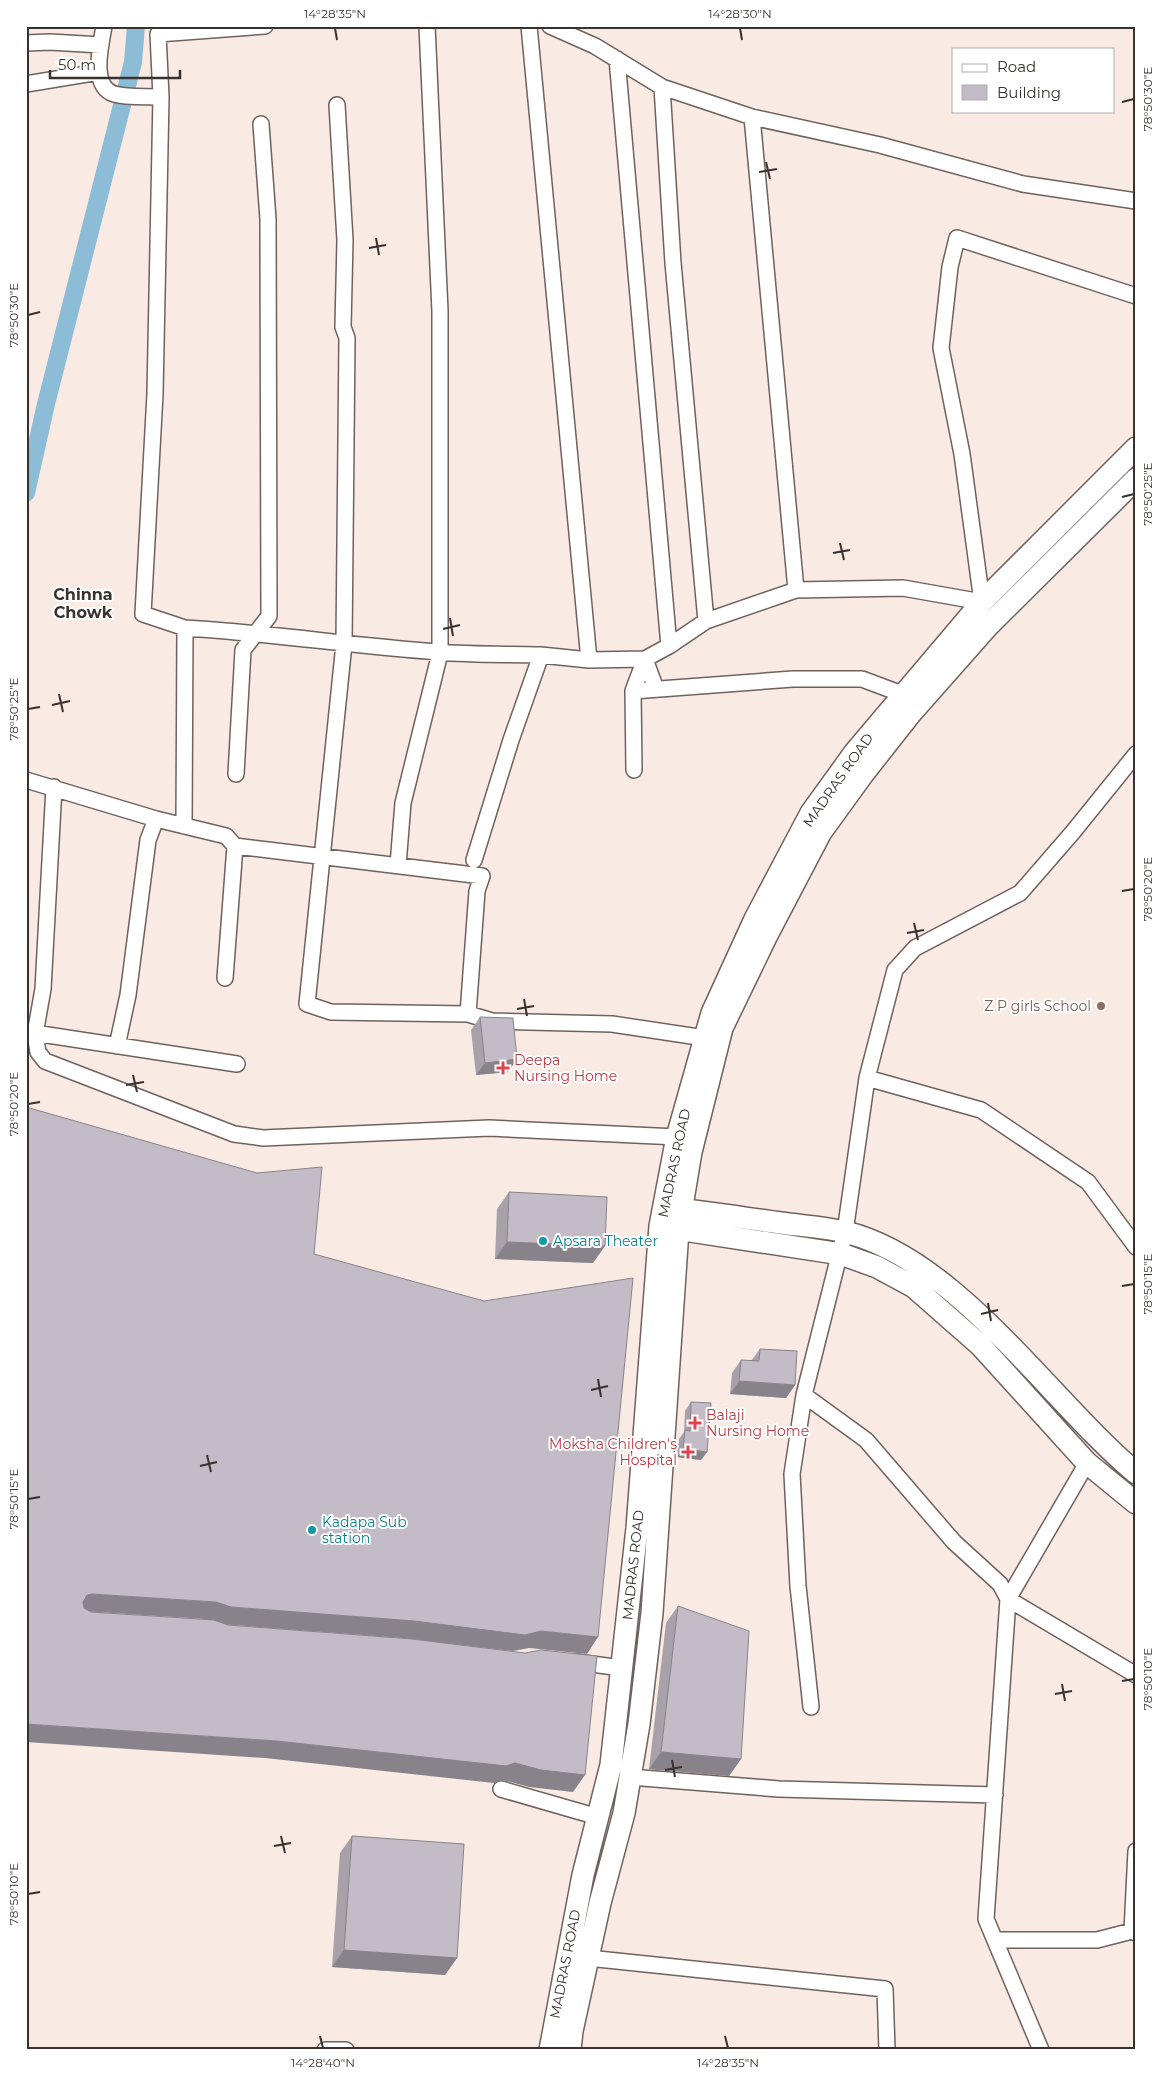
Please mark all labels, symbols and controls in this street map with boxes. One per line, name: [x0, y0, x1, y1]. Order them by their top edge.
text: 14°28'35"N: [304, 6, 366, 21]
text: 14°28'30"N: [708, 6, 772, 21]
scale bar: [50, 48, 180, 80]
legend: [952, 48, 1114, 112]
text: 50 m: [58, 55, 96, 74]
text: Road: [997, 57, 1036, 76]
text: 78°50'30"E: [1140, 67, 1155, 131]
text: Building: [997, 83, 1061, 102]
text: 78°50'30"E: [6, 283, 21, 347]
text: 78°50'25"E: [1140, 462, 1155, 526]
district label: Chinna Chowk: [53, 585, 113, 622]
text: 78°50'25"E: [6, 677, 21, 741]
street label: MADRAS ROAD: [799, 729, 877, 831]
text: 78°50'20"E: [1140, 857, 1155, 921]
place label: Z P girls School: [984, 997, 1091, 1015]
marker: Z P girls School: [1095, 1000, 1107, 1012]
place label: Deepa Nursing Home: [514, 1051, 617, 1085]
marker: Deepa Nursing Home: [496, 1061, 510, 1075]
text: 78°50'20"E: [6, 1072, 21, 1136]
street label: MADRAS ROAD: [654, 1107, 694, 1219]
place label: Apsara Theater: [553, 1232, 658, 1250]
marker: Apsara Theater: [537, 1235, 549, 1247]
text: 78°50'15"E: [1140, 1253, 1155, 1315]
place label: Balaji Nursing Home: [706, 1406, 809, 1440]
marker: Balaji Nursing Home: [688, 1416, 702, 1430]
place label: Moksha Children's Hospital: [549, 1435, 677, 1469]
marker: Moksha Children's Hospital: [681, 1445, 695, 1459]
text: 78°50'15"E: [6, 1468, 21, 1530]
street label: MADRAS ROAD: [618, 1509, 648, 1621]
place label: Kadapa Sub station: [322, 1513, 407, 1547]
marker: Kadapa Sub station: [306, 1524, 318, 1536]
text: 78°50'10"E: [1140, 1648, 1155, 1710]
text: 78°50'10"E: [6, 1863, 21, 1925]
street label: MADRAS ROAD: [546, 1908, 584, 2020]
text: 14°28'40"N: [291, 2055, 355, 2070]
text: 14°28'35"N: [697, 2055, 759, 2070]

